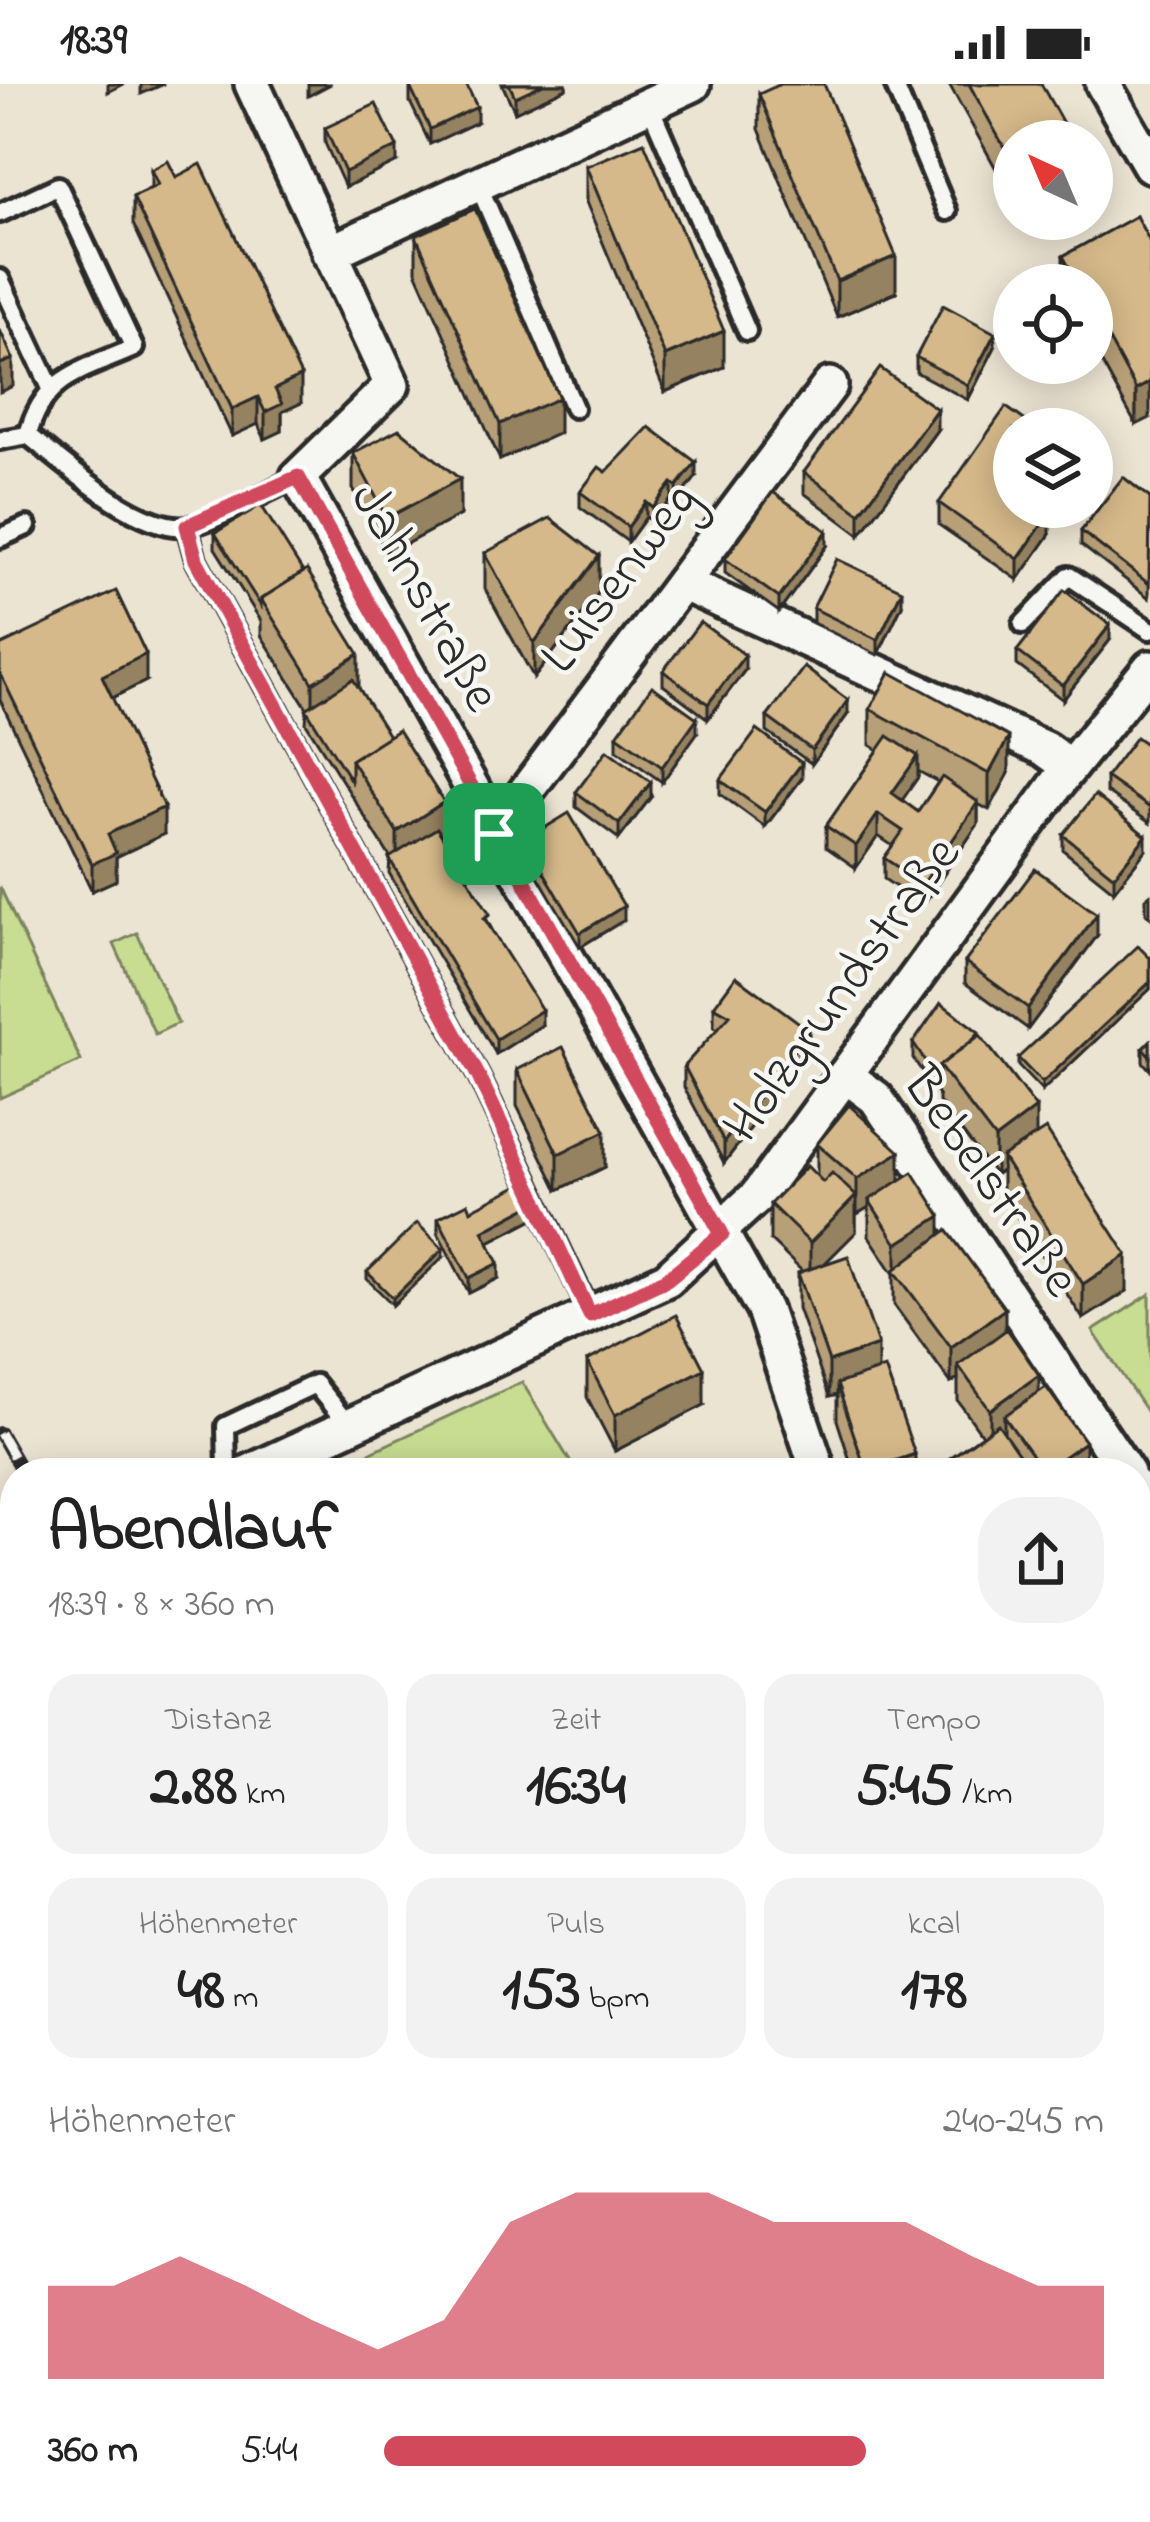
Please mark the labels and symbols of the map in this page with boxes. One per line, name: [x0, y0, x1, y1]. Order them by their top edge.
north arrow: [993, 120, 1113, 240]
street label: Luisenweg: [523, 467, 720, 692]
street label: Jahnstraße: [328, 469, 519, 728]
pin: [443, 783, 545, 885]
street label: Holzgrundstraße: [706, 821, 983, 1161]
street label: Bebelstraße: [880, 1050, 1098, 1315]

